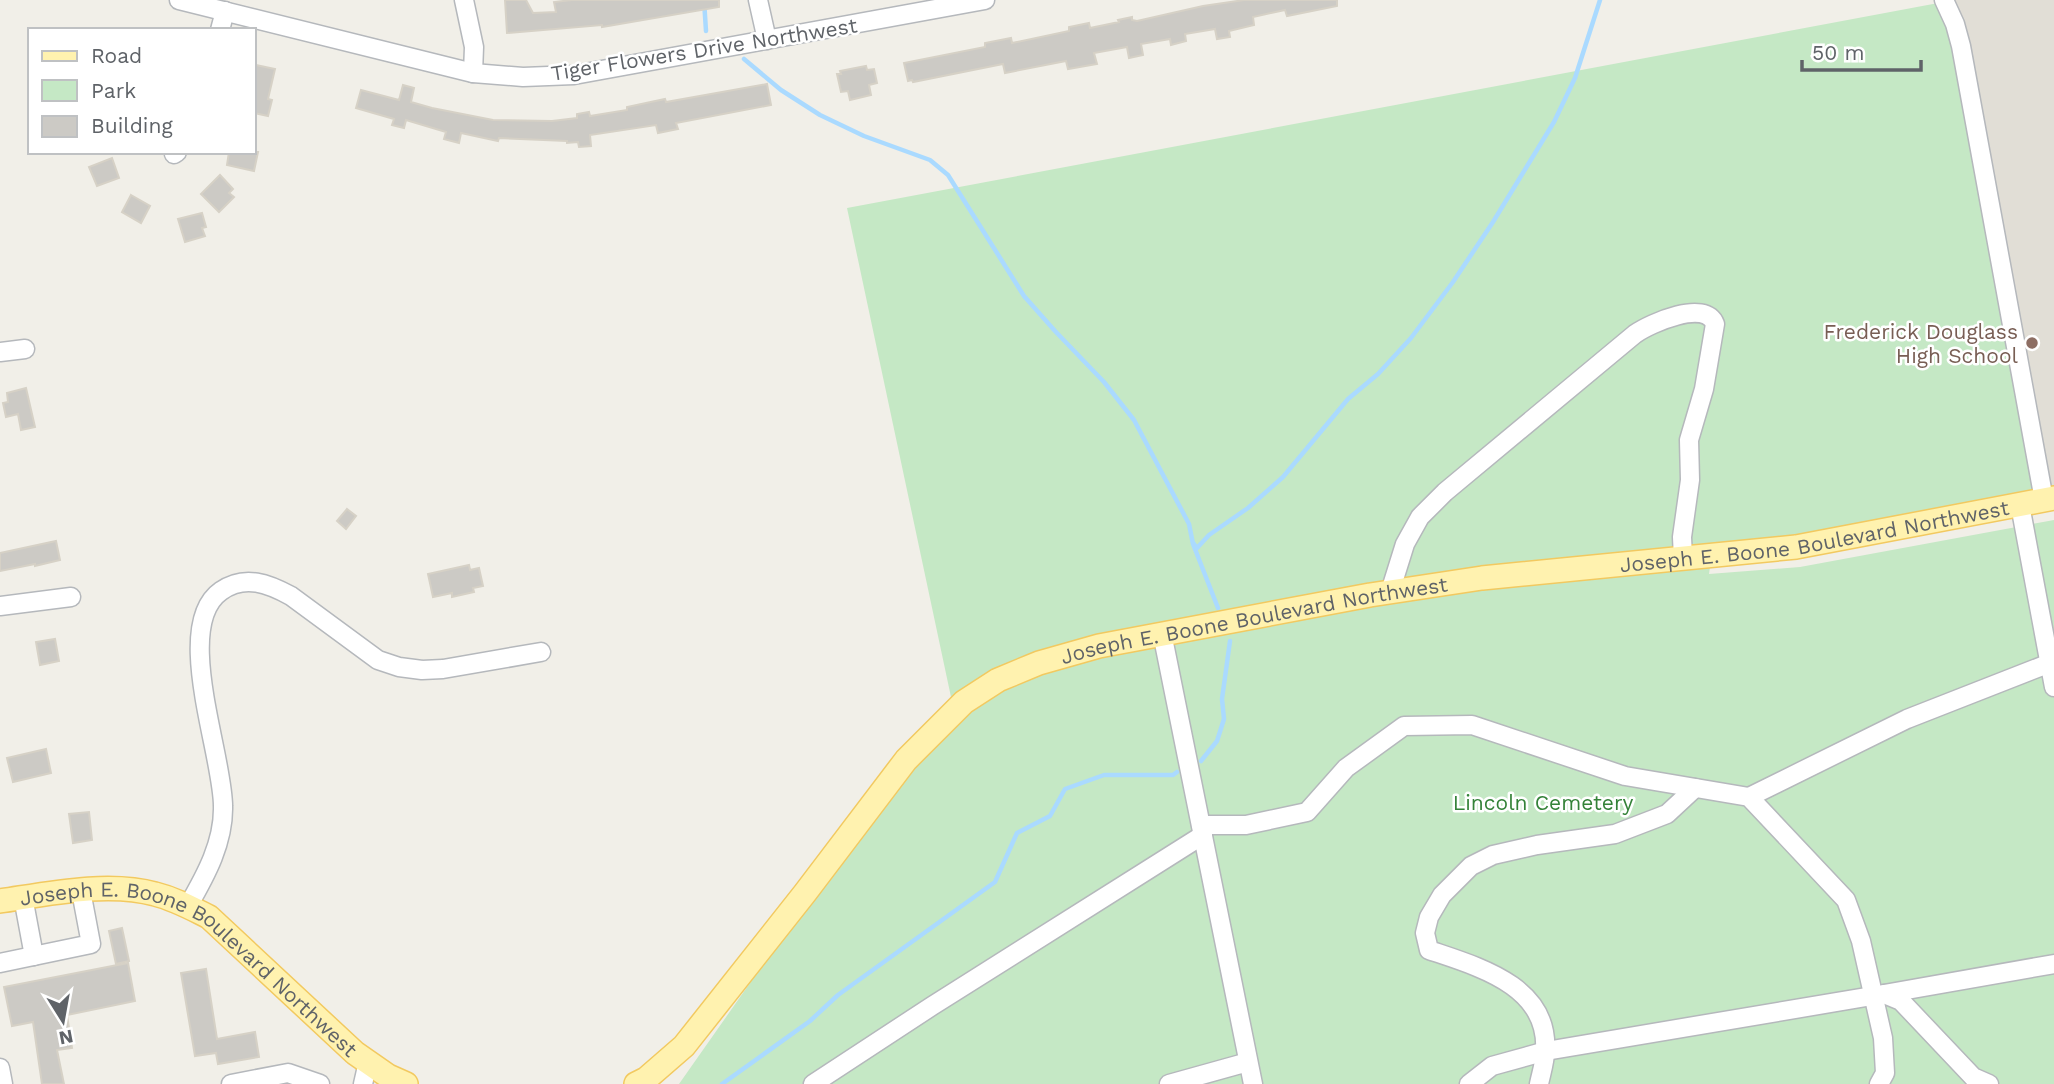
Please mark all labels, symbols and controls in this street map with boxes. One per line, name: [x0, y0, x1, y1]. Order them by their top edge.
street label: Tiger Flowers Drive Northwest: [549, 12, 859, 86]
legend: [28, 28, 256, 154]
scale bar: [1802, 28, 1921, 72]
text: 50 m: [1812, 40, 1864, 65]
text: Road: [91, 43, 142, 68]
text: Park: [91, 78, 136, 103]
text: Building: [91, 113, 173, 138]
place label: Frederick Douglass High School: [1824, 319, 2019, 368]
marker: Frederick Douglass High School: [2024, 335, 2040, 351]
street label: Joseph E. Boone Boulevard Northwest: [1618, 494, 2011, 577]
street label: Joseph E. Boone Boulevard Northwest: [1057, 571, 1449, 669]
park label: Lincoln Cemetery: [1453, 790, 1634, 815]
street label: Joseph E. Boone Boulevard Northwest: [0, 887, 370, 1071]
north arrow: [28, 986, 98, 1056]

